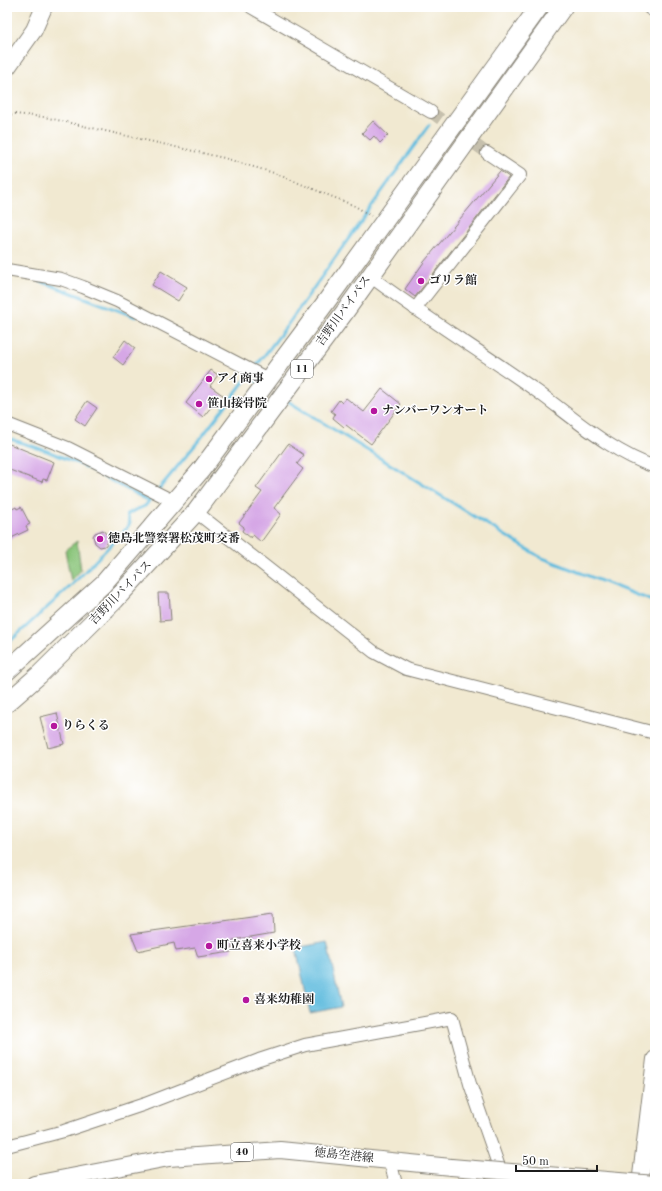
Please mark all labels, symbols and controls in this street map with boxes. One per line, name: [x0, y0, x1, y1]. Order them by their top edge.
street label: 吉野川バイパス: [313, 272, 373, 348]
place label: ゴリラ館: [429, 273, 477, 287]
marker: ゴリラ館: [416, 276, 426, 286]
road number: 11: [291, 360, 313, 378]
place label: アイ商事: [217, 371, 264, 385]
marker: アイ商事: [204, 374, 214, 384]
place label: 笹山接骨院: [207, 396, 267, 410]
marker: 笹山接骨院: [194, 399, 204, 409]
place label: ナンバーワンオート: [382, 404, 489, 417]
marker: ナンバーワンオート: [369, 406, 379, 416]
place label: 徳島北警察署松茂町交番: [108, 531, 240, 545]
marker: 徳島北警察署松茂町交番: [95, 534, 105, 544]
street label: 吉野川バイパス: [86, 557, 154, 627]
place label: りらくる: [62, 719, 110, 732]
marker: りらくる: [49, 721, 59, 731]
place label: 町立喜来小学校: [217, 938, 301, 952]
marker: 町立喜来小学校: [204, 941, 214, 951]
place label: 喜来幼稚園: [254, 992, 314, 1006]
marker: 喜来幼稚園: [241, 995, 251, 1005]
road number: 40: [231, 1143, 253, 1161]
street label: 徳島空港線: [314, 1145, 375, 1165]
scale bar: [516, 1147, 597, 1173]
text: 50 m: [522, 1155, 549, 1168]

